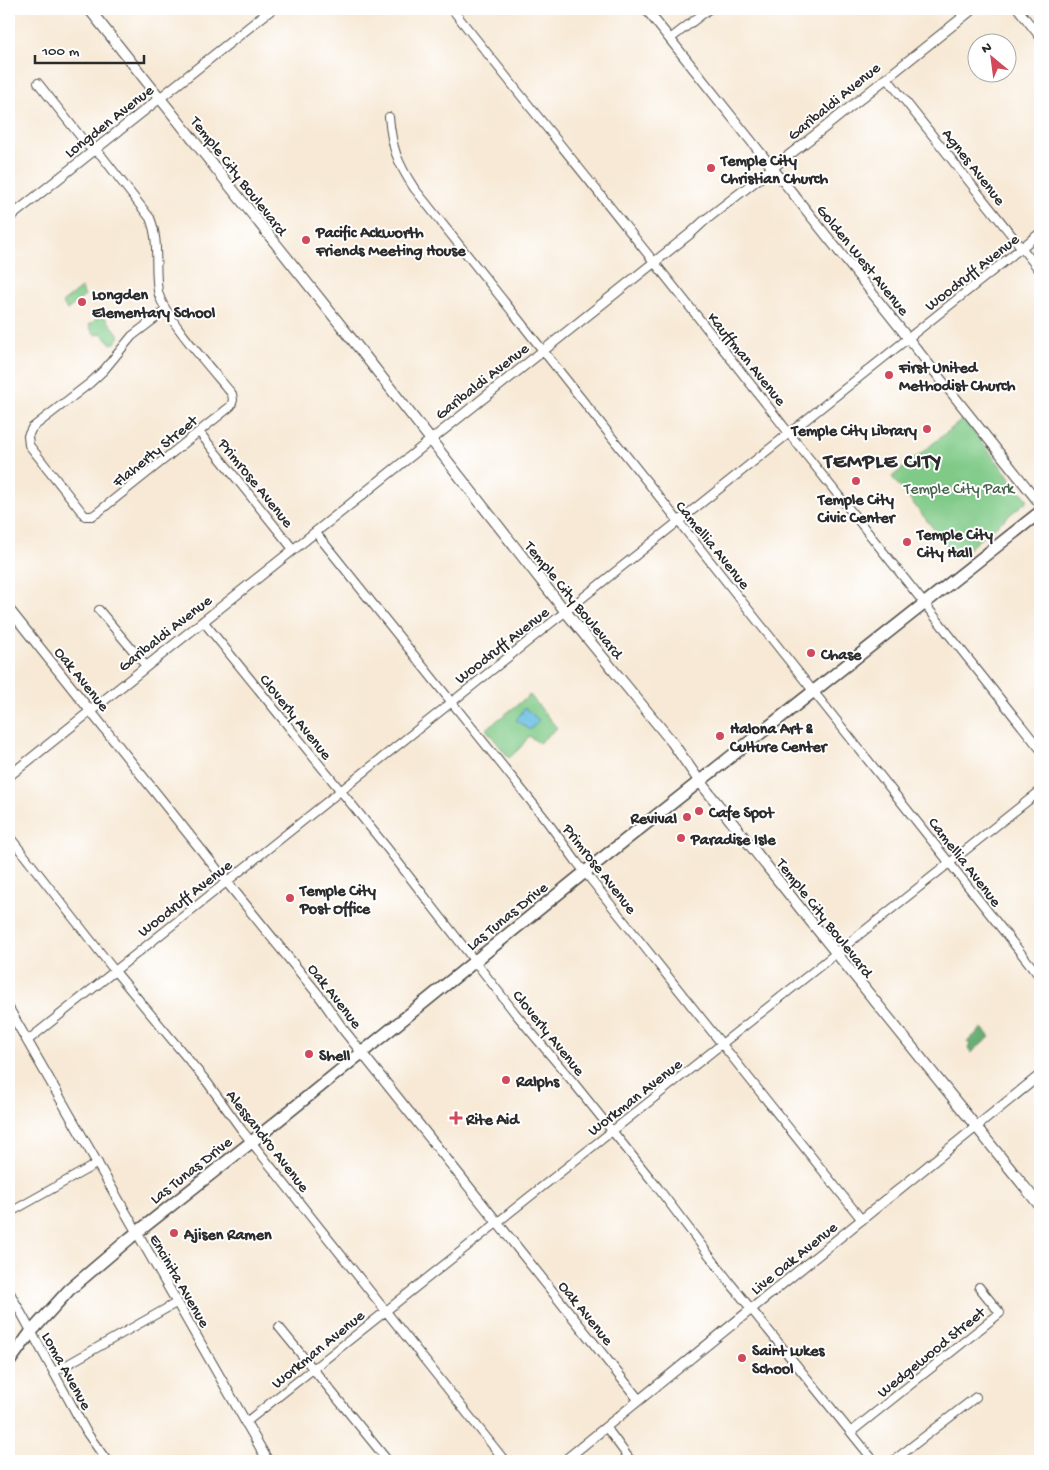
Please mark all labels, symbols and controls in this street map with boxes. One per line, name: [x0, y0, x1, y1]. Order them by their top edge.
scale bar: [35, 32, 144, 64]
north arrow: [966, 32, 1016, 82]
text: N: [979, 39, 995, 58]
text: 100 m: [41, 43, 80, 61]
street label: Garibaldi Avenue: [785, 59, 886, 146]
street label: Longden Avenue: [62, 82, 159, 163]
street label: Temple City Boulevard: [184, 113, 291, 242]
street label: Agnes Avenue: [936, 126, 1009, 211]
place label: Temple City Christian Church: [719, 153, 828, 190]
marker: Temple City Christian Church: [705, 162, 717, 174]
street label: Golden West Avenue: [811, 202, 912, 321]
place label: Pacific Ackworth Friends Meeting House: [315, 224, 466, 262]
street label: Woodruff Avenue: [922, 231, 1025, 316]
marker: Pacific Ackworth Friends Meeting House: [300, 234, 312, 246]
place label: Longden Elementary School: [92, 287, 216, 324]
marker: Longden Elementary School: [76, 296, 88, 308]
street label: Kauffman Avenue: [702, 310, 789, 411]
street label: Garibaldi Avenue: [433, 340, 534, 425]
place label: First United Methodist Church: [898, 360, 1016, 397]
marker: First United Methodist Church: [883, 369, 895, 381]
street label: Flaherty Street: [109, 412, 204, 493]
place label: Temple City Library: [790, 423, 917, 442]
marker: Temple City Library: [921, 423, 933, 435]
street label: Primrose Avenue: [212, 435, 297, 533]
district label: TEMPLE CITY: [822, 451, 942, 476]
marker: Temple City Civic Center: [850, 475, 862, 487]
park label: Temple City Park: [903, 481, 1016, 500]
place label: Temple City Civic Center: [816, 492, 897, 529]
street label: Camellia Avenue: [670, 498, 753, 595]
place label: Temple City City Hall: [915, 527, 993, 564]
marker: Temple City City Hall: [901, 536, 913, 548]
street label: Temple City Boulevard: [518, 538, 627, 665]
street label: Garibaldi Avenue: [116, 592, 217, 677]
street label: Woodruff Avenue: [452, 604, 555, 689]
street label: Oak Avenue: [48, 644, 113, 717]
marker: Chase: [805, 647, 817, 659]
place label: Chase: [820, 647, 862, 666]
street label: Cloverly Avenue: [254, 672, 335, 765]
place label: Halona Art & Culture Center: [729, 721, 829, 758]
marker: Halona Art & Culture Center: [714, 730, 726, 742]
place label: Cafe Spot: [708, 804, 775, 824]
marker: Cafe Spot: [693, 805, 705, 817]
place label: Revival: [629, 811, 677, 830]
marker: Revival: [681, 811, 693, 823]
street label: Camellia Avenue: [922, 815, 1005, 912]
street label: Primrose Avenue: [556, 820, 640, 920]
marker: Paradise Isle: [675, 832, 687, 844]
place label: Paradise Isle: [690, 832, 776, 851]
street label: Temple City Boulevard: [770, 855, 877, 984]
street label: Woodruff Avenue: [135, 857, 238, 942]
street label: Las Tunas Drive: [464, 879, 553, 956]
place label: Temple City Post Office: [298, 883, 376, 920]
marker: Temple City Post Office: [284, 892, 296, 904]
street label: Oak Avenue: [302, 961, 365, 1034]
street label: Cloverly Avenue: [507, 988, 588, 1081]
marker: Shell: [303, 1048, 315, 1060]
place label: Shell: [319, 1048, 351, 1067]
street label: Workman Avenue: [585, 1056, 688, 1141]
marker: Ralphs: [500, 1074, 512, 1086]
place label: Ralphs: [515, 1074, 560, 1093]
street label: Alessandro Avenue: [220, 1087, 313, 1198]
marker: Rite Aid: [450, 1112, 462, 1124]
place label: Rite Aid: [465, 1112, 520, 1131]
street label: Las Tunas Drive: [147, 1133, 238, 1210]
street label: Live Oak Avenue: [748, 1219, 843, 1300]
marker: Ajisen Ramen: [168, 1227, 180, 1239]
place label: Ajisen Ramen: [183, 1227, 272, 1246]
street label: Encinita Avenue: [144, 1232, 213, 1333]
street label: Oak Avenue: [552, 1278, 617, 1351]
street label: Wedgewood Street: [874, 1303, 991, 1403]
street label: Workman Avenue: [269, 1307, 370, 1394]
street label: Loma Avenue: [36, 1329, 95, 1415]
place label: Saint Lukes School: [752, 1343, 825, 1380]
marker: Saint Lukes School: [736, 1352, 748, 1364]

